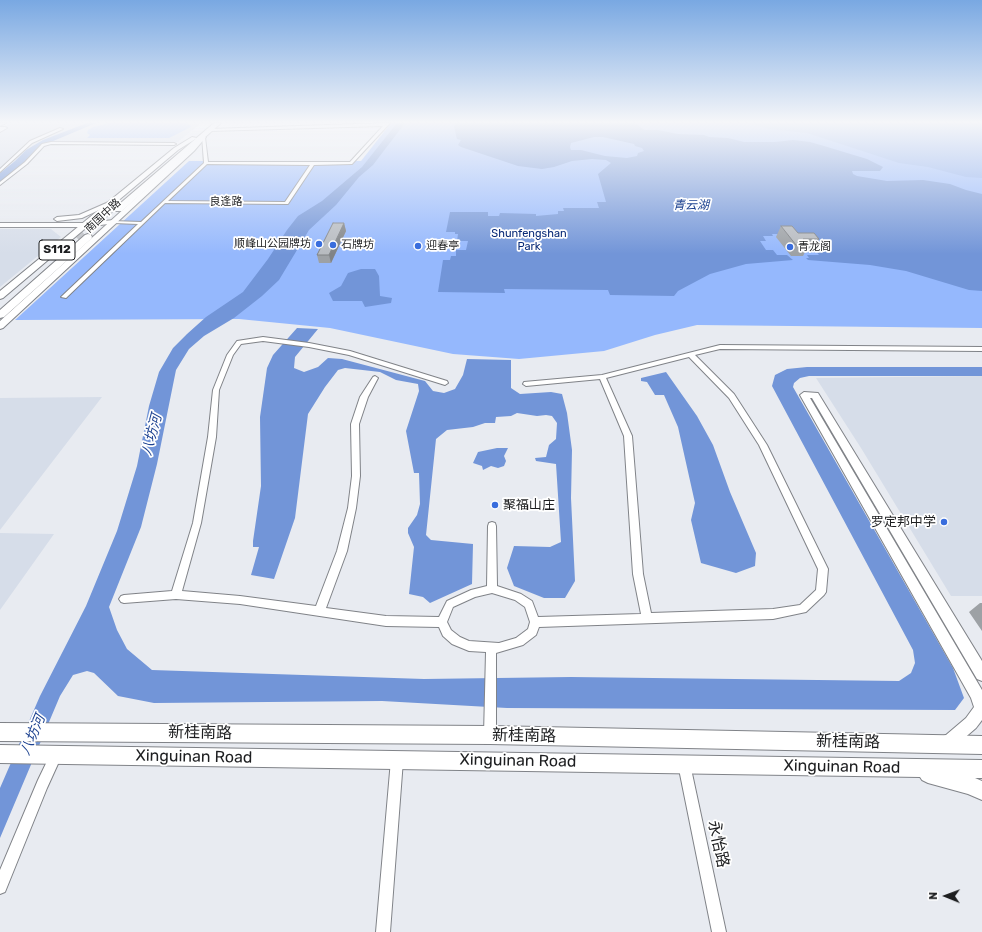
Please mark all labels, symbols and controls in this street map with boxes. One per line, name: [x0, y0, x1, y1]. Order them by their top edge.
street label: 良逢路: [210, 195, 242, 209]
street label: 南国中路: [82, 196, 124, 236]
water label: 青云湖: [673, 199, 709, 213]
park label: Shunfengshan Park: [491, 227, 567, 253]
place label: 顺峰山公园牌坊: [234, 237, 311, 251]
place label: 石牌坊: [341, 238, 374, 252]
marker: 顺峰山公园牌坊: [314, 239, 324, 249]
place label: 迎春亭: [426, 239, 459, 253]
road number: S112: [39, 240, 75, 260]
marker: 石牌坊: [328, 240, 338, 250]
place label: 青龙阁: [798, 240, 831, 254]
marker: 迎春亭: [413, 241, 423, 251]
marker: 青龙阁: [785, 242, 795, 252]
water label: 八坊河: [138, 413, 166, 457]
place label: 聚福山庄: [503, 497, 555, 513]
marker: 聚福山庄: [490, 500, 500, 510]
place label: 罗定邦中学: [871, 514, 936, 530]
marker: 罗定邦中学: [939, 517, 949, 527]
water label: 八坊河: [17, 712, 49, 758]
street label: 新桂南路: [168, 723, 232, 743]
street label: 新桂南路: [492, 726, 556, 746]
street label: 新桂南路: [816, 732, 880, 752]
street label: Xinguinan Road: [135, 746, 253, 768]
street label: Xinguinan Road: [459, 750, 577, 772]
street label: Xinguinan Road: [783, 756, 901, 778]
street label: 永怡路: [704, 819, 732, 869]
north arrow: [926, 876, 966, 916]
text: N: [927, 892, 940, 900]

